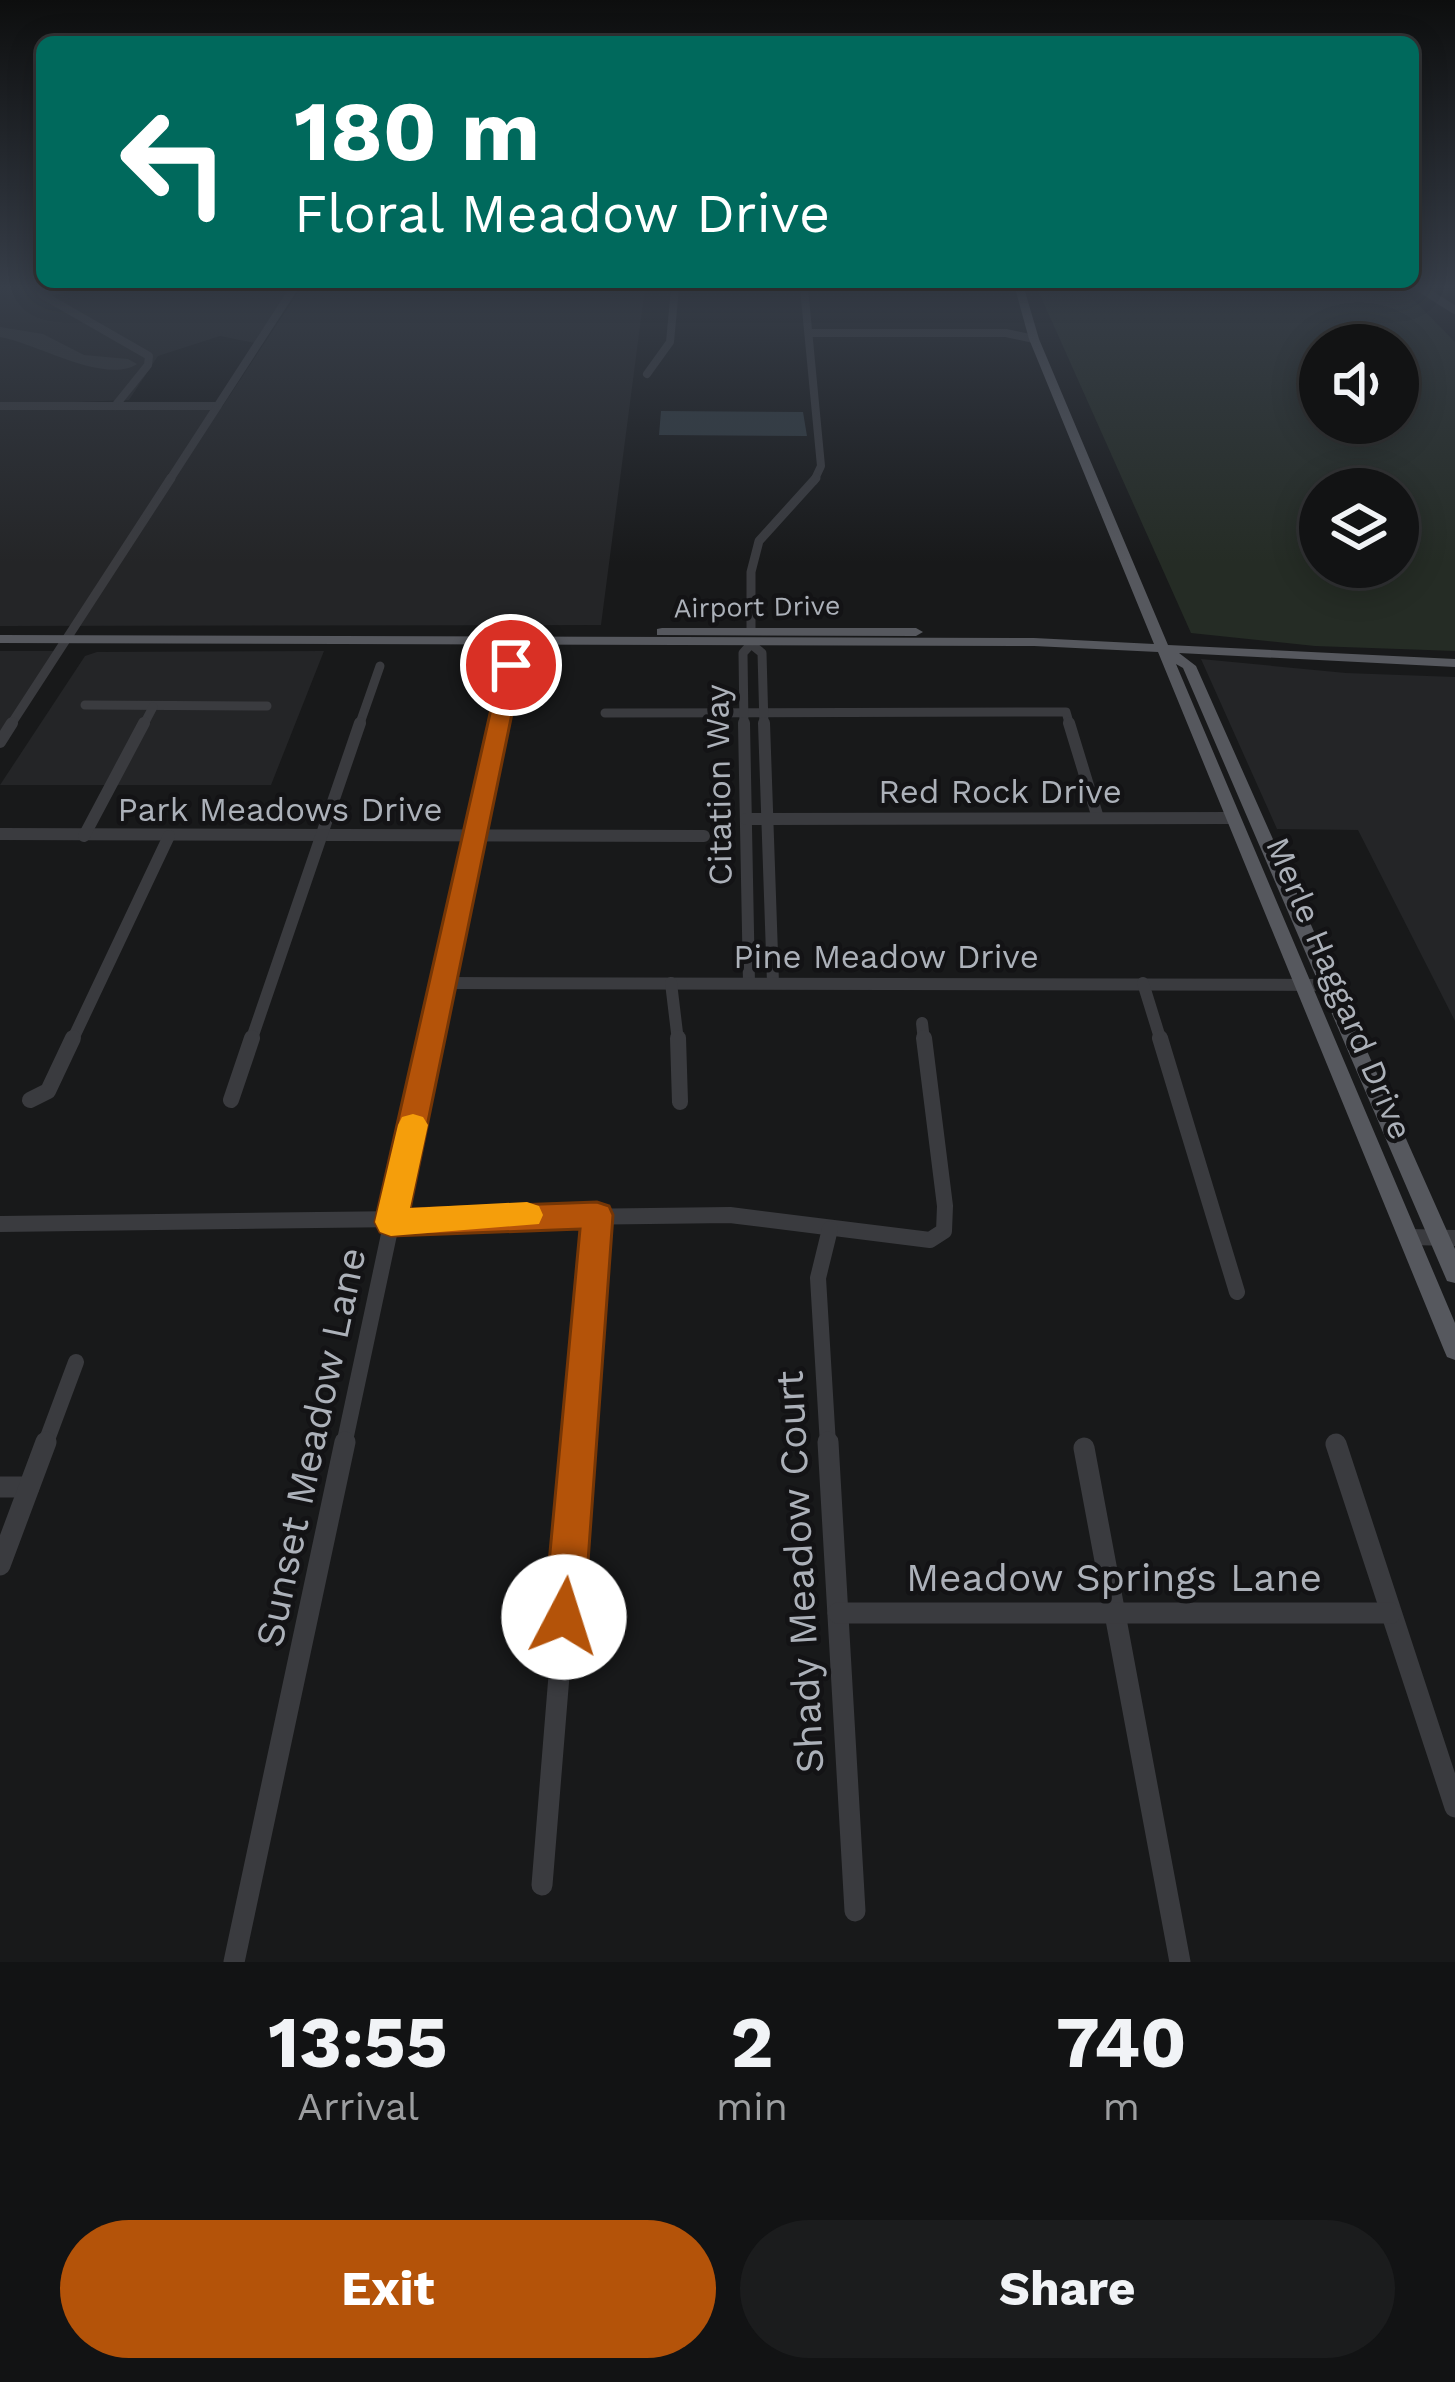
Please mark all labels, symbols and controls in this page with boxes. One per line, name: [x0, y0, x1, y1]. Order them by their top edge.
text: 180 m: [294, 82, 540, 180]
icon: left: [96, 84, 252, 240]
text: Floral Meadow Drive: [294, 182, 830, 245]
map controls: [1299, 324, 1419, 588]
button: sound: [1299, 324, 1419, 444]
button: layers: [1299, 468, 1419, 588]
street label: Airport Drive: [673, 590, 841, 624]
pin: [460, 614, 562, 716]
icon: arrive: [478, 632, 544, 698]
street label: Citation Way: [697, 684, 740, 886]
street label: Red Rock Drive: [878, 772, 1122, 811]
street label: Park Meadows Drive: [117, 790, 443, 829]
street label: Merle Haggard Drive: [1258, 831, 1421, 1145]
street label: Pine Meadow Drive: [733, 937, 1039, 976]
street label: Sunset Meadow Lane: [246, 1243, 375, 1651]
street label: Shady Meadow Court: [766, 1369, 833, 1775]
position arrow: [501, 1554, 627, 1680]
street label: Meadow Springs Lane: [906, 1555, 1322, 1600]
text: 13:55: [268, 2000, 448, 2084]
text: 2: [730, 2000, 773, 2084]
text: 740: [1056, 2000, 1187, 2084]
text: Arrival: [297, 2084, 419, 2129]
text: min: [716, 2084, 788, 2129]
text: m: [1103, 2084, 1140, 2129]
button: Exit: [60, 2220, 716, 2358]
button: Share: [740, 2220, 1395, 2358]

